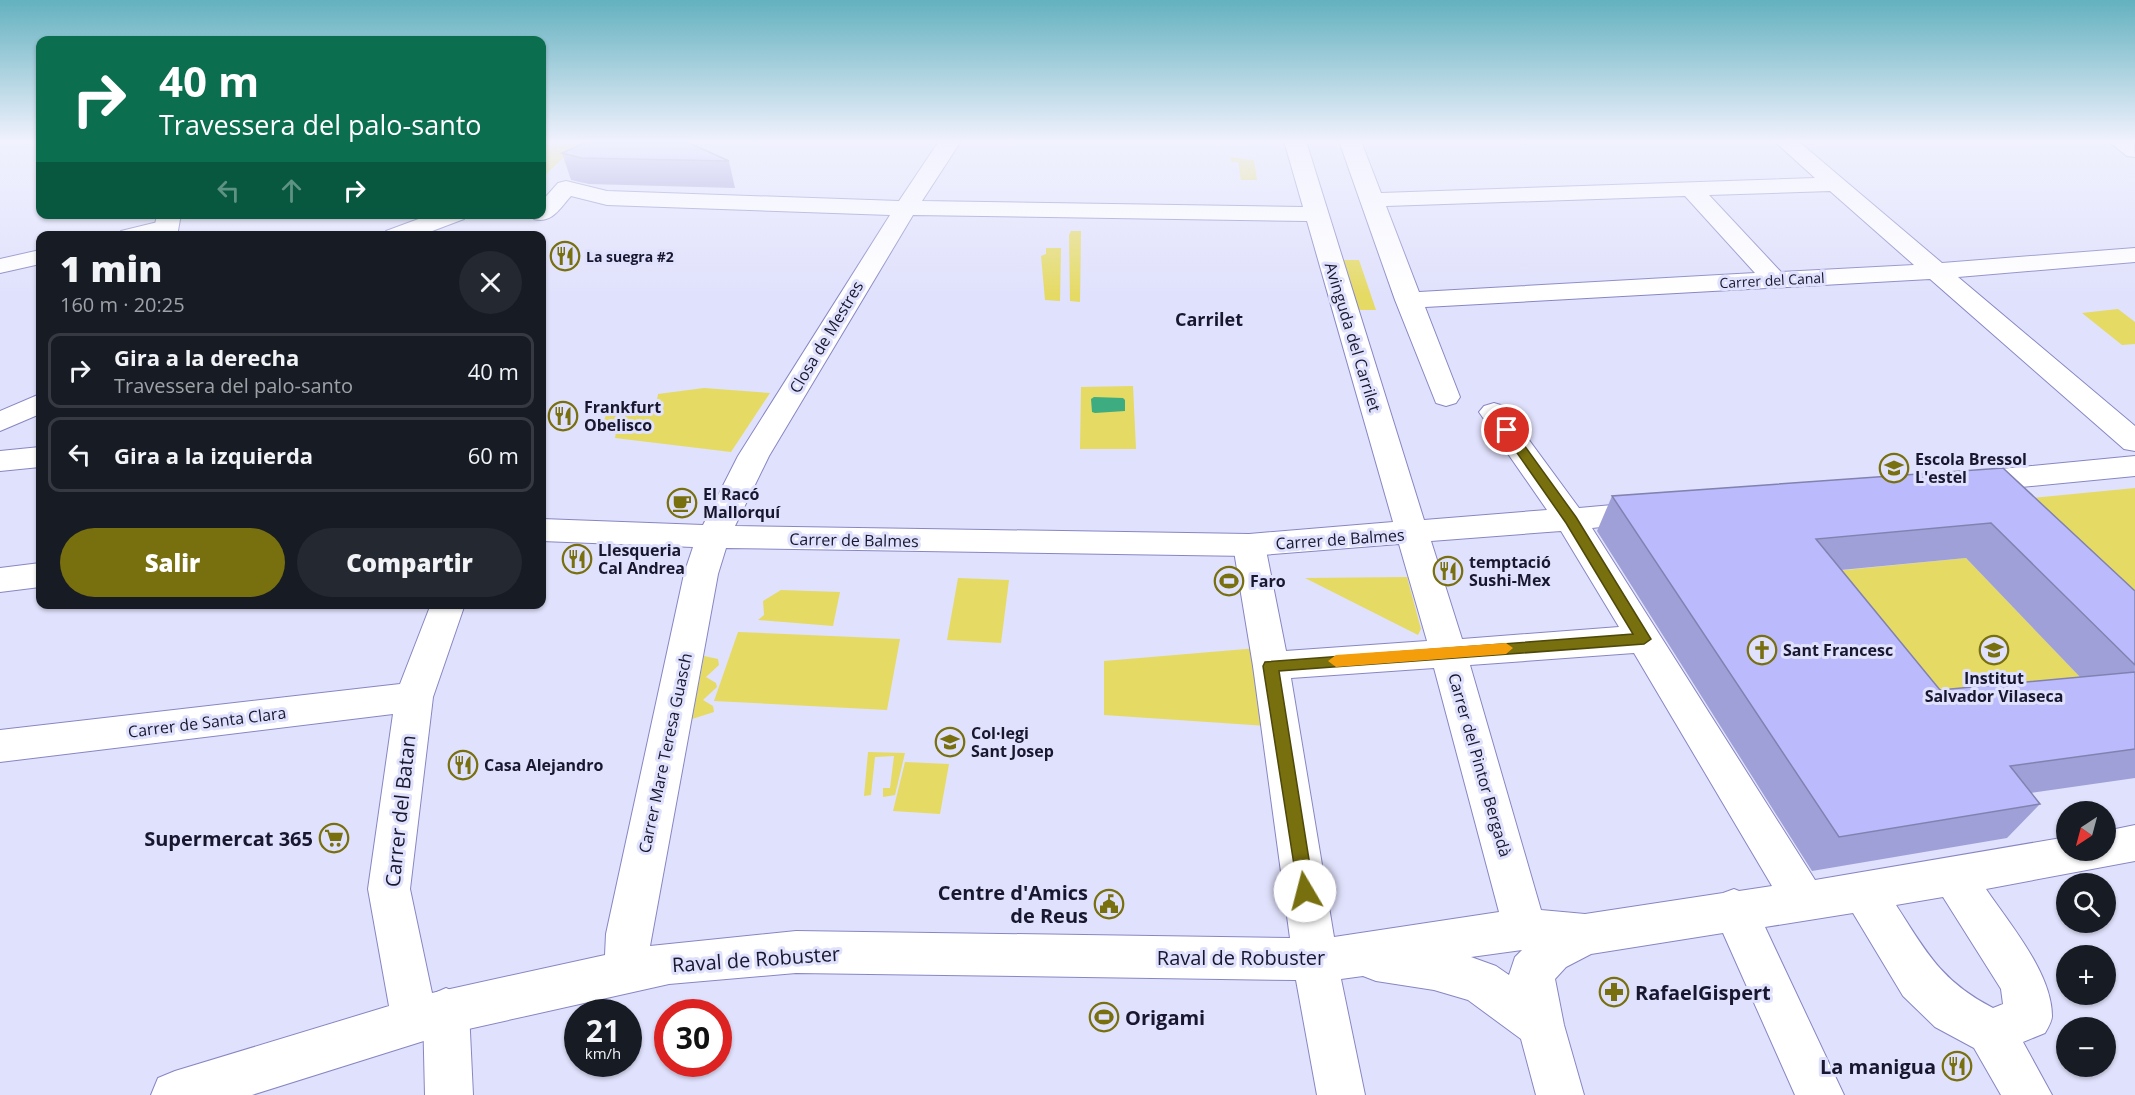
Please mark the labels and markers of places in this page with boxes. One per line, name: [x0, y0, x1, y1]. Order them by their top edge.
restaurant icon: La suegra #2: [549, 240, 581, 272]
place label: La suegra #2: [586, 247, 674, 266]
place label: Frankfurt Obelisco: [584, 396, 661, 436]
restaurant icon: Frankfurt Obelisco: [547, 400, 579, 432]
pin: [1481, 404, 1532, 455]
place label: Escola Bressol L'estel: [1915, 448, 2027, 488]
school or university icon: Escola Bressol L'estel: [1878, 452, 1910, 484]
place label: El Racó Mallorquí: [703, 483, 781, 523]
cafe icon: El Racó Mallorquí: [666, 487, 698, 519]
place label: Llesqueria Cal Andrea: [598, 539, 685, 579]
restaurant icon: Llesqueria Cal Andrea: [561, 543, 593, 575]
place label: temptació Sushi-Mex: [1469, 551, 1551, 591]
restaurant icon: temptació Sushi-Mex: [1432, 555, 1464, 587]
sports icon: Faro: [1213, 565, 1245, 597]
place label: Faro: [1250, 570, 1286, 592]
church icon: Sant Francesc: [1746, 634, 1778, 666]
school or university icon: Institut Salvador Vilaseca: [1978, 634, 2010, 666]
place label: Sant Francesc: [1783, 639, 1893, 661]
place label: Institut Salvador Vilaseca: [1925, 667, 2063, 707]
place label: Col·legi Sant Josep: [971, 722, 1054, 762]
school or university icon: Col·legi Sant Josep: [934, 726, 966, 758]
restaurant icon: Casa Alejandro: [447, 749, 479, 781]
place label: Casa Alejandro: [484, 754, 603, 776]
supermarket icon: Supermercat 365: [318, 822, 350, 854]
place label: Supermercat 365: [144, 825, 313, 852]
place label: Centre d'Amics de Reus: [938, 879, 1088, 929]
public building icon: Centre d'Amics de Reus: [1093, 888, 1125, 920]
pharmacy icon: RafaelGispert: [1598, 976, 1630, 1008]
place label: RafaelGispert: [1635, 979, 1771, 1006]
sports icon: Origami: [1088, 1001, 1120, 1033]
place label: Origami: [1125, 1004, 1205, 1031]
restaurant icon: La manigua: [1941, 1050, 1973, 1082]
place label: La manigua: [1820, 1053, 1936, 1080]

